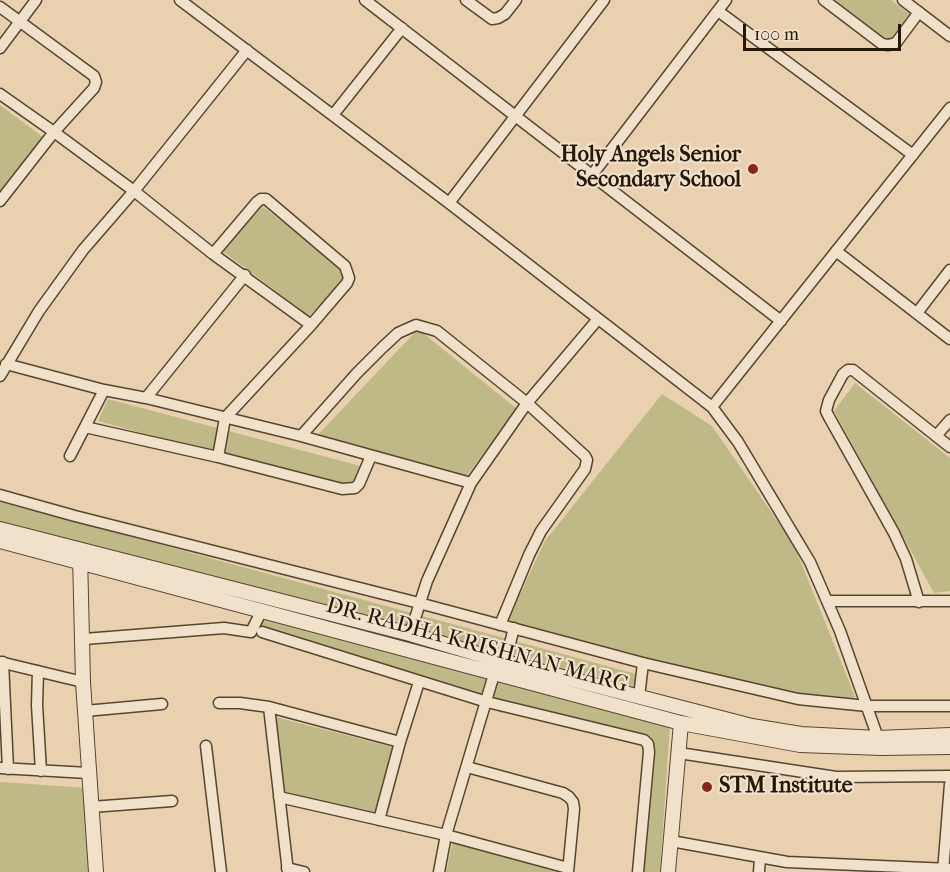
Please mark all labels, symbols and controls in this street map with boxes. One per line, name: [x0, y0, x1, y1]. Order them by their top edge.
scale bar: [746, 12, 904, 50]
text: 100 m: [754, 24, 799, 45]
place label: Holy Angels Senior Secondary School: [561, 143, 741, 194]
marker: Holy Angels Senior Secondary School: [746, 162, 760, 176]
street label: DR. RADHA KRISHNAN MARG: [323, 593, 631, 699]
place label: STM Institute: [719, 774, 853, 800]
marker: STM Institute: [700, 780, 714, 794]

